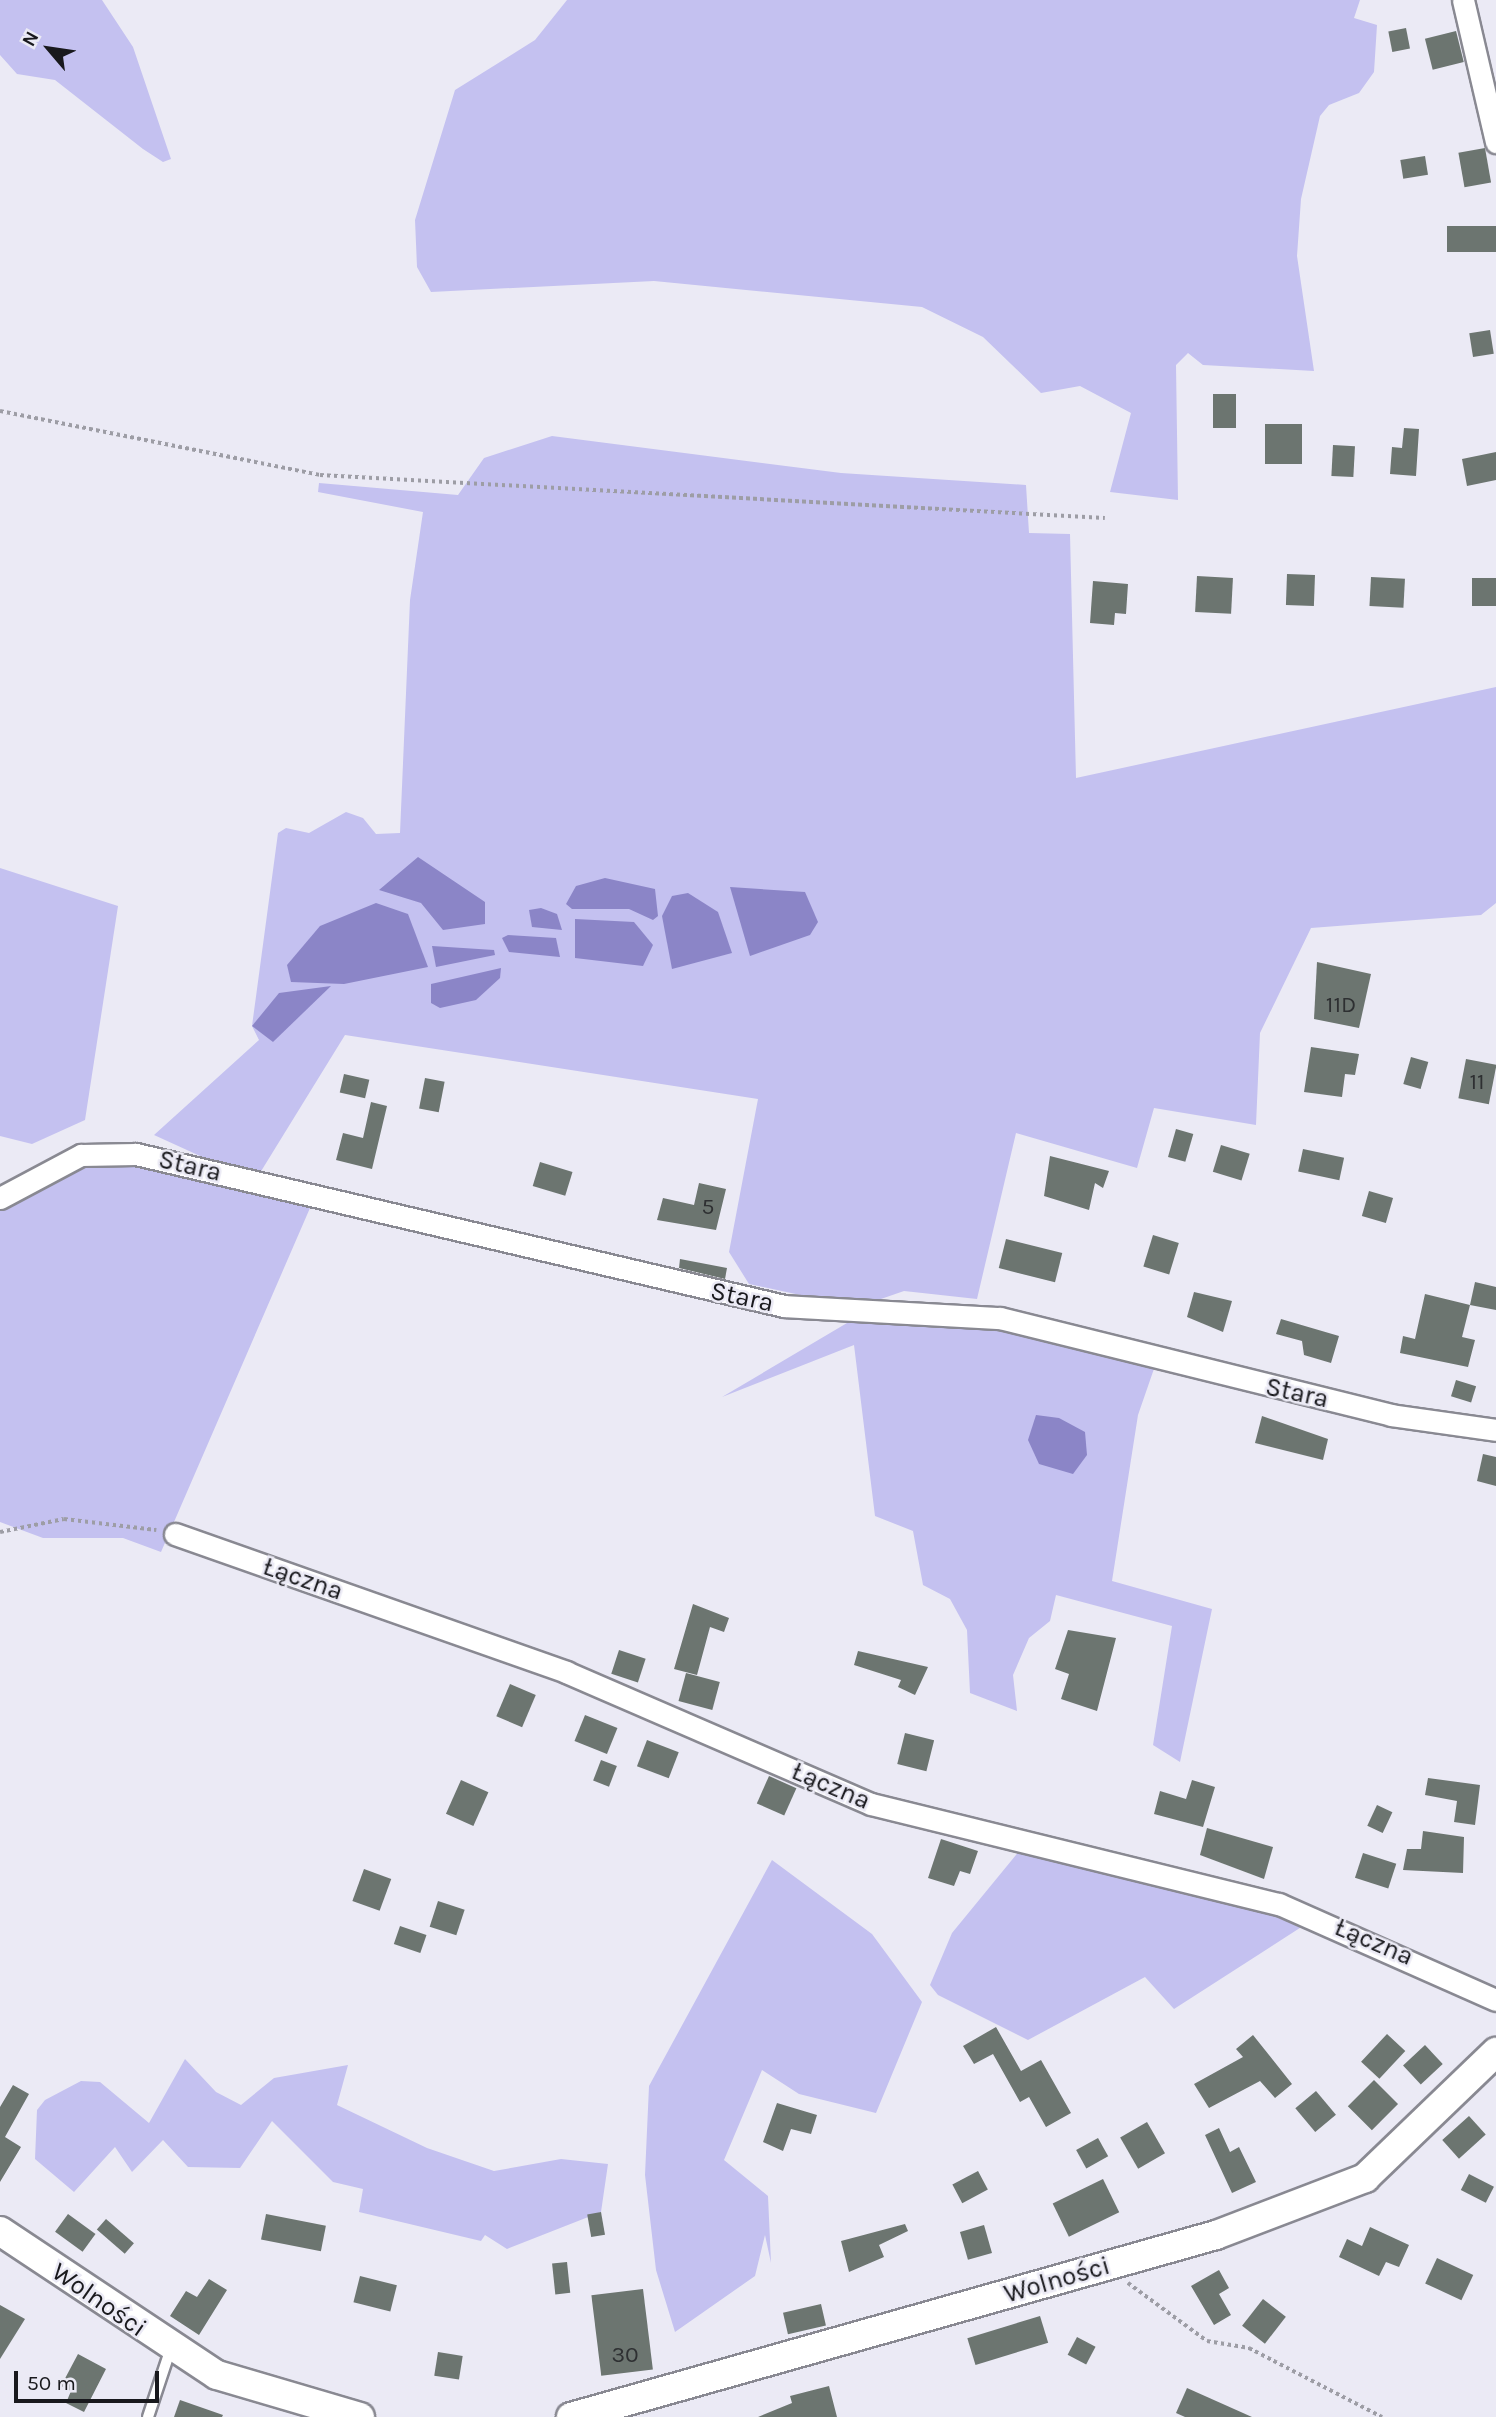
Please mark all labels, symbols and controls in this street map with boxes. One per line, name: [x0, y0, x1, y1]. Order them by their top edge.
north arrow: [14, 14, 84, 84]
text: N: [18, 28, 44, 50]
house number: 11D: [1326, 991, 1356, 1019]
house number: 11: [1469, 1068, 1485, 1096]
street label: Stara: [156, 1144, 224, 1188]
house number: 5: [702, 1193, 714, 1221]
street label: Stara: [708, 1275, 776, 1319]
street label: Stara: [1263, 1371, 1331, 1415]
street label: Łączna: [259, 1551, 347, 1607]
street label: Łączna: [787, 1756, 875, 1816]
street label: Łączna: [1330, 1912, 1418, 1972]
street label: Wolności: [1000, 2250, 1114, 2310]
street label: Wolności: [46, 2256, 152, 2344]
house number: 30: [611, 2341, 639, 2369]
scale bar: [18, 2358, 163, 2402]
text: 50 m: [27, 2371, 76, 2395]

